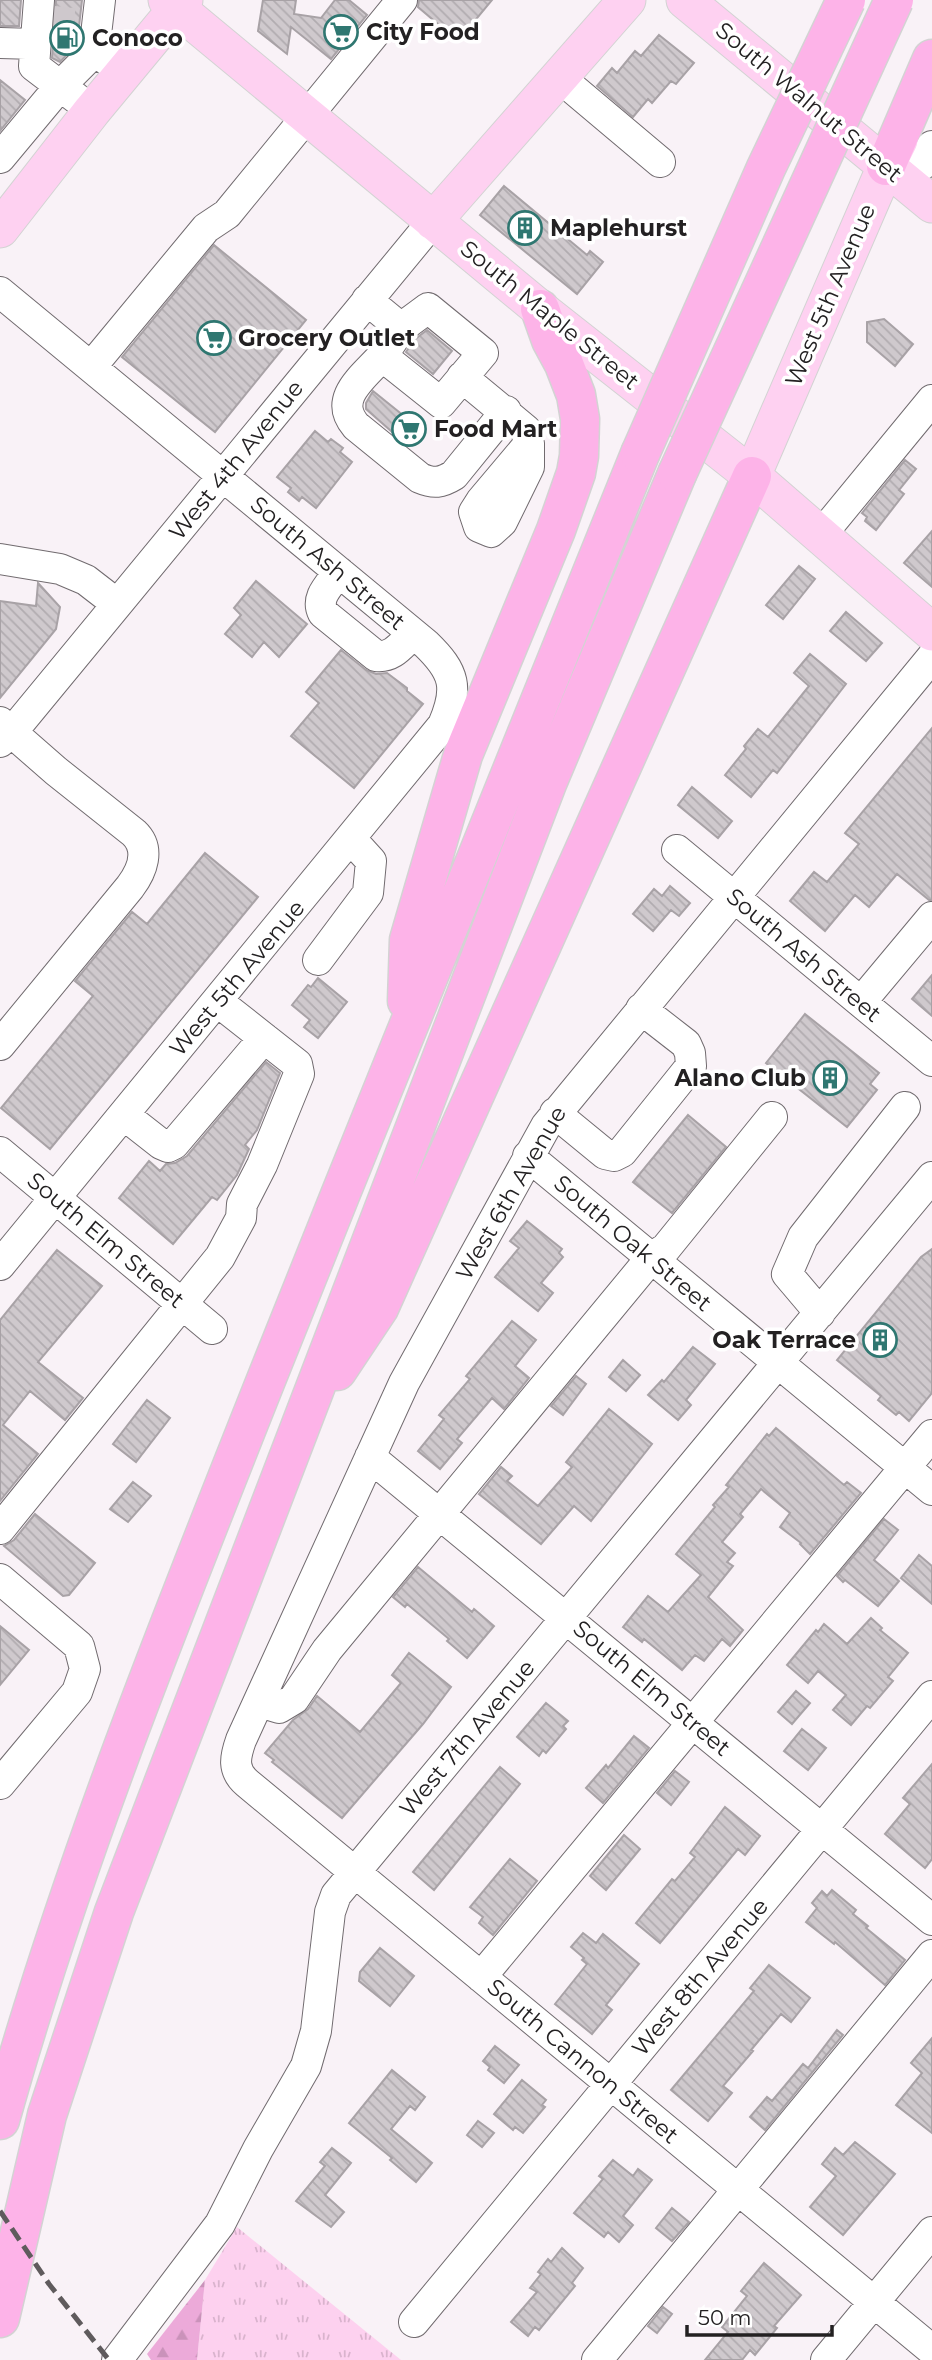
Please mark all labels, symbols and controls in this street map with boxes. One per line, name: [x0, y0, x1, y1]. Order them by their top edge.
supermarket icon: City Food: [322, 13, 360, 51]
street label: South Walnut Street: [710, 16, 908, 188]
place label: City Food: [366, 18, 480, 46]
fuel station icon: Conoco: [48, 19, 86, 57]
place label: Conoco: [92, 24, 183, 52]
street label: West 5th Avenue: [779, 200, 881, 390]
building icon: Maplehurst: [506, 209, 544, 247]
place label: Maplehurst: [550, 214, 687, 242]
street label: South Maple Street: [455, 234, 645, 396]
supermarket icon: Grocery Outlet: [195, 319, 233, 357]
place label: Grocery Outlet: [238, 324, 415, 352]
street label: West 4th Avenue: [163, 374, 309, 546]
supermarket icon: Food Mart: [390, 410, 428, 448]
place label: Food Mart: [434, 415, 557, 443]
street label: South Ash Street: [245, 490, 411, 636]
street label: South Ash Street: [721, 882, 887, 1028]
street label: West 5th Avenue: [163, 894, 311, 1062]
building icon: Alano Club: [811, 1059, 849, 1097]
place label: Alano Club: [673, 1064, 806, 1092]
street label: West 6th Avenue: [450, 1101, 572, 1285]
street label: South Elm Street: [22, 1166, 190, 1314]
street label: South Oak Street: [548, 1169, 718, 1317]
building icon: Oak Terrace: [861, 1321, 899, 1359]
place label: Oak Terrace: [712, 1326, 856, 1354]
street label: South Elm Street: [568, 1614, 736, 1762]
street label: West 7th Avenue: [393, 1654, 541, 1822]
street label: West 8th Avenue: [626, 1892, 774, 2062]
street label: South Cannon Street: [482, 1973, 684, 2149]
scale bar: [687, 2294, 832, 2338]
text: 50 m: [698, 2305, 752, 2330]

